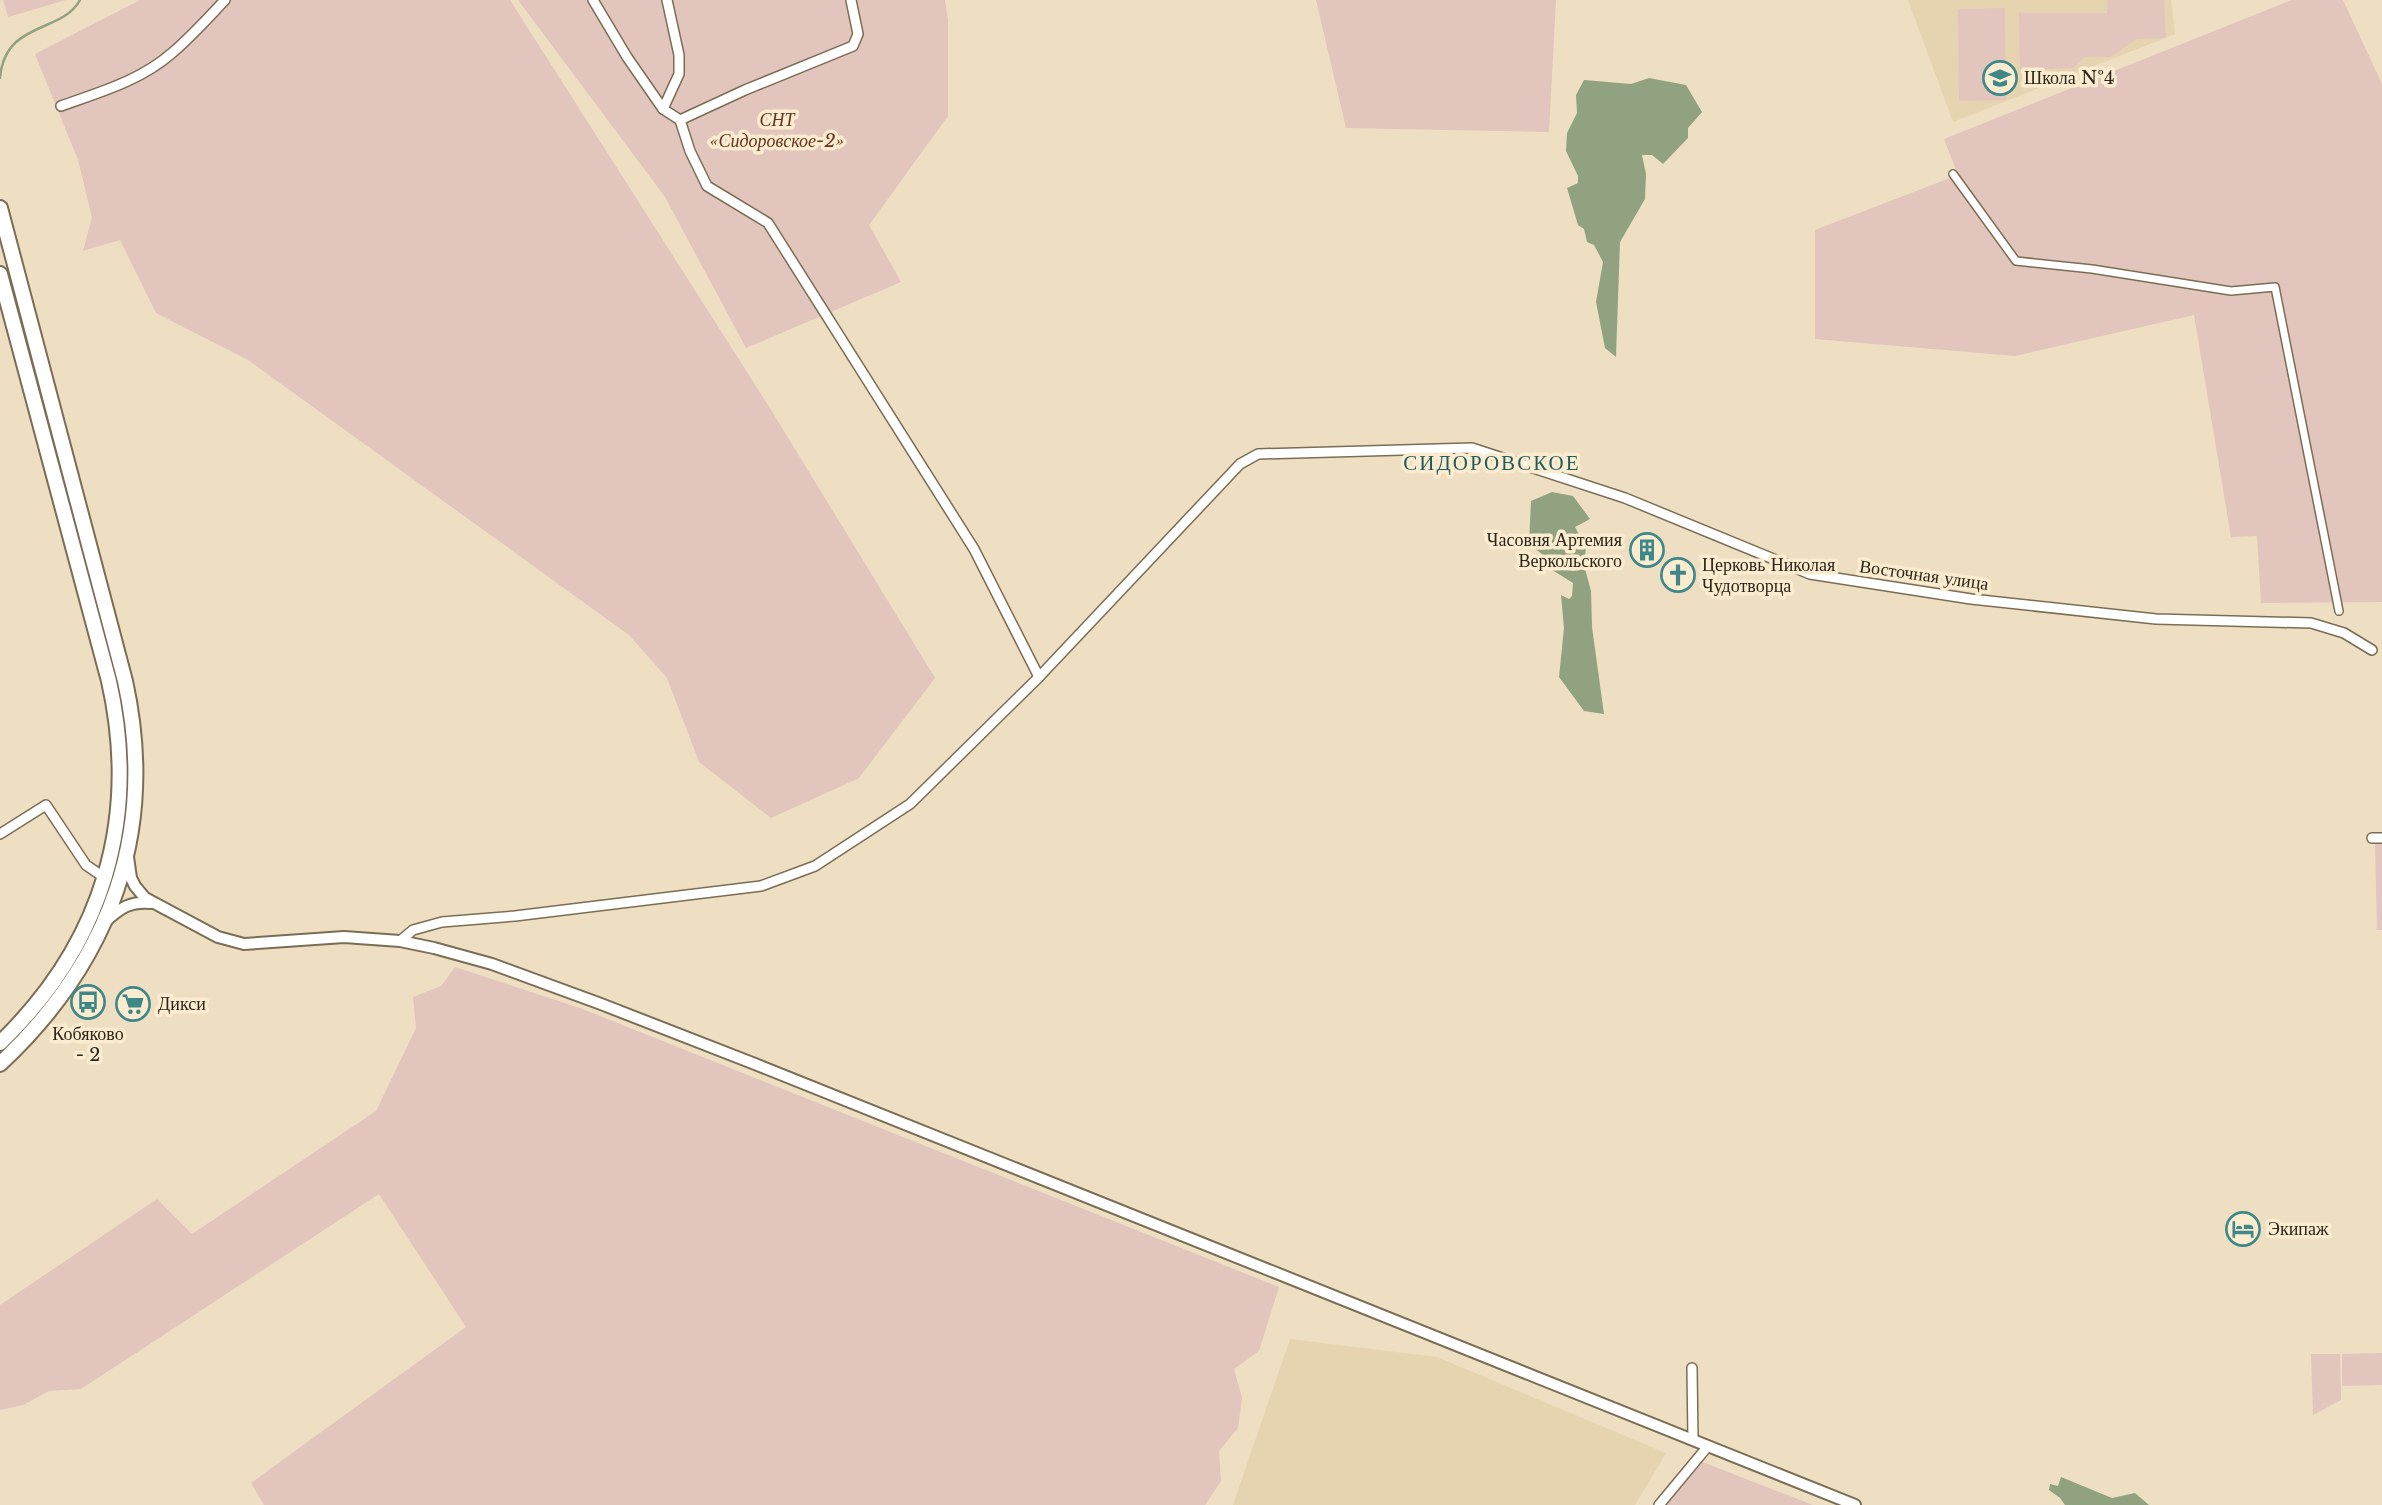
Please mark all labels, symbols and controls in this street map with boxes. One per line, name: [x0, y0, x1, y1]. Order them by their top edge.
school or university icon: Школа №4: [1981, 59, 2019, 97]
place label: Школа №4: [2024, 67, 2115, 89]
park label: СНТ «Сидоровское-2»: [710, 109, 844, 152]
district label: СИДОРОВСКОЕ: [1403, 450, 1581, 476]
place label: Часовня Артемия Веркольского: [1487, 529, 1622, 572]
building icon: Часовня Артемия Веркольского: [1628, 531, 1666, 569]
place label: Церковь Николая Чудотворца: [1702, 554, 1835, 597]
street label: Восточная улица: [1858, 555, 1990, 595]
church icon: Церковь Николая Чудотворца: [1659, 556, 1697, 594]
bus stop icon: Кобяково - 2: [69, 983, 107, 1021]
supermarket icon: Дикси: [114, 985, 152, 1023]
place label: Дикси: [158, 993, 206, 1015]
place label: Кобяково - 2: [52, 1023, 124, 1066]
hotel icon: Экипаж: [2224, 1210, 2262, 1248]
place label: Экипаж: [2268, 1218, 2329, 1240]

